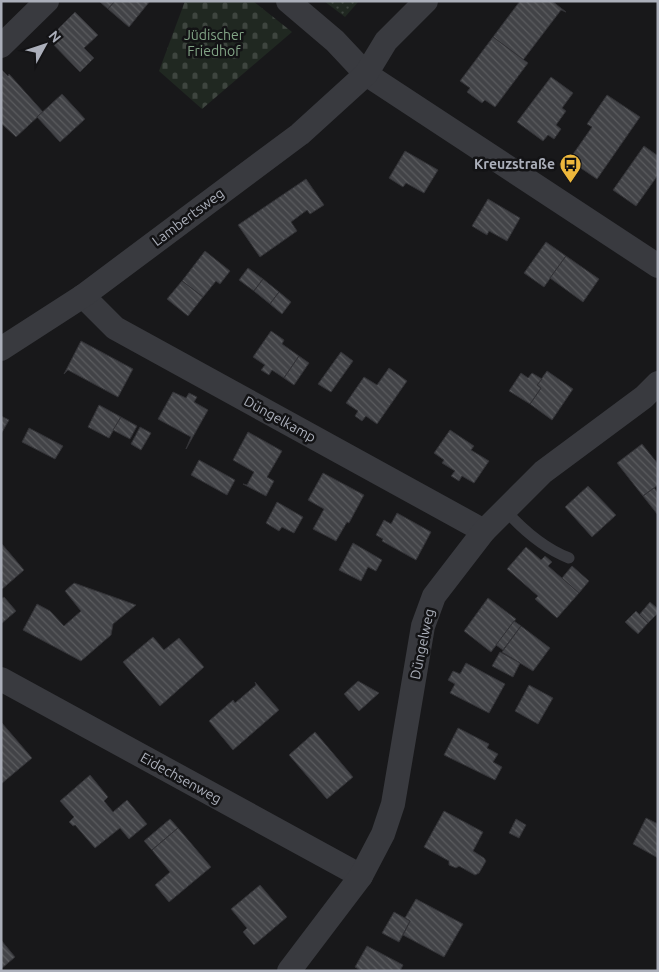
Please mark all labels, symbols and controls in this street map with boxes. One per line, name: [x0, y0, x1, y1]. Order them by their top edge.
north arrow: [20, 20, 70, 70]
text: N: [45, 27, 64, 46]
park label: Jüdischer Friedhof: [184, 27, 245, 59]
bus stop icon: Kreuzstraße: [559, 152, 583, 183]
place label: Kreuzstraße: [474, 156, 555, 172]
street label: Lambertsweg: [149, 185, 227, 249]
street label: Düngelkamp: [241, 393, 319, 445]
street label: Düngelweg: [407, 607, 437, 681]
street label: Eidechsenweg: [138, 749, 224, 807]

